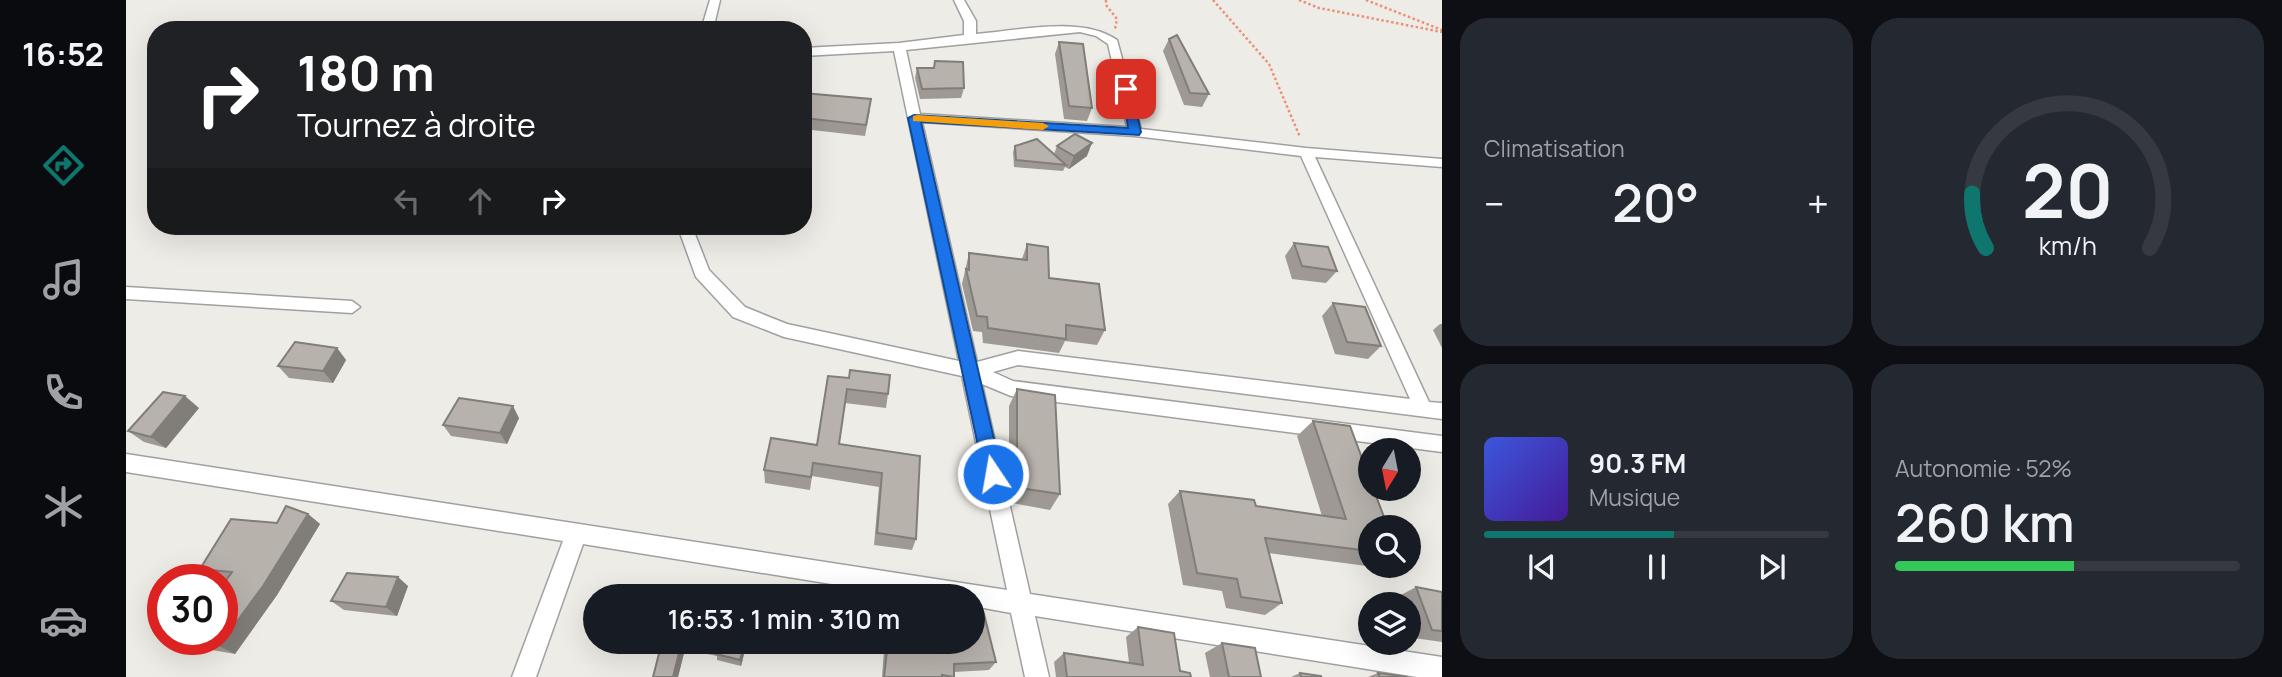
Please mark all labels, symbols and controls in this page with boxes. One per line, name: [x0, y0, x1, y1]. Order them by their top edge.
text: 16:52: [22, 32, 104, 76]
text: 180 m: [297, 39, 435, 106]
icon: right: [182, 49, 273, 140]
pin: [1096, 59, 1156, 119]
icon: arrive: [1107, 70, 1145, 108]
text: Tournez à droite: [297, 103, 536, 147]
text: Climatisation: [1484, 132, 1625, 164]
text: 20: [2022, 140, 2113, 240]
icon: directions: [39, 141, 88, 190]
text: 20°: [1612, 167, 1699, 238]
text: −: [1484, 177, 1505, 229]
text: +: [1807, 177, 1829, 229]
icon: left: [388, 182, 426, 220]
icon: ahead: [461, 182, 499, 220]
icon: right: [534, 182, 572, 220]
text: km/h: [2038, 228, 2097, 263]
icon: music: [39, 255, 88, 304]
icon: phone: [39, 368, 88, 417]
position arrow: [956, 437, 1030, 511]
north arrow: [1358, 438, 1421, 500]
map controls: [1358, 438, 1421, 655]
text: 90.3 FM: [1589, 445, 1686, 481]
text: Autonomie · 52%: [1895, 452, 2072, 484]
text: Musique: [1589, 481, 1680, 513]
icon: climate: [39, 482, 88, 531]
text: 260 km: [1895, 487, 2075, 558]
button: search: [1358, 515, 1421, 578]
icon: previous: [1523, 548, 1561, 586]
icon: pause: [1638, 548, 1676, 586]
icon: next: [1753, 548, 1791, 586]
speed limit sign: 30: [147, 564, 238, 655]
button: layers: [1358, 592, 1421, 655]
icon: car: [39, 596, 88, 645]
text: 16:53 · 1 min · 310 m: [668, 601, 900, 637]

